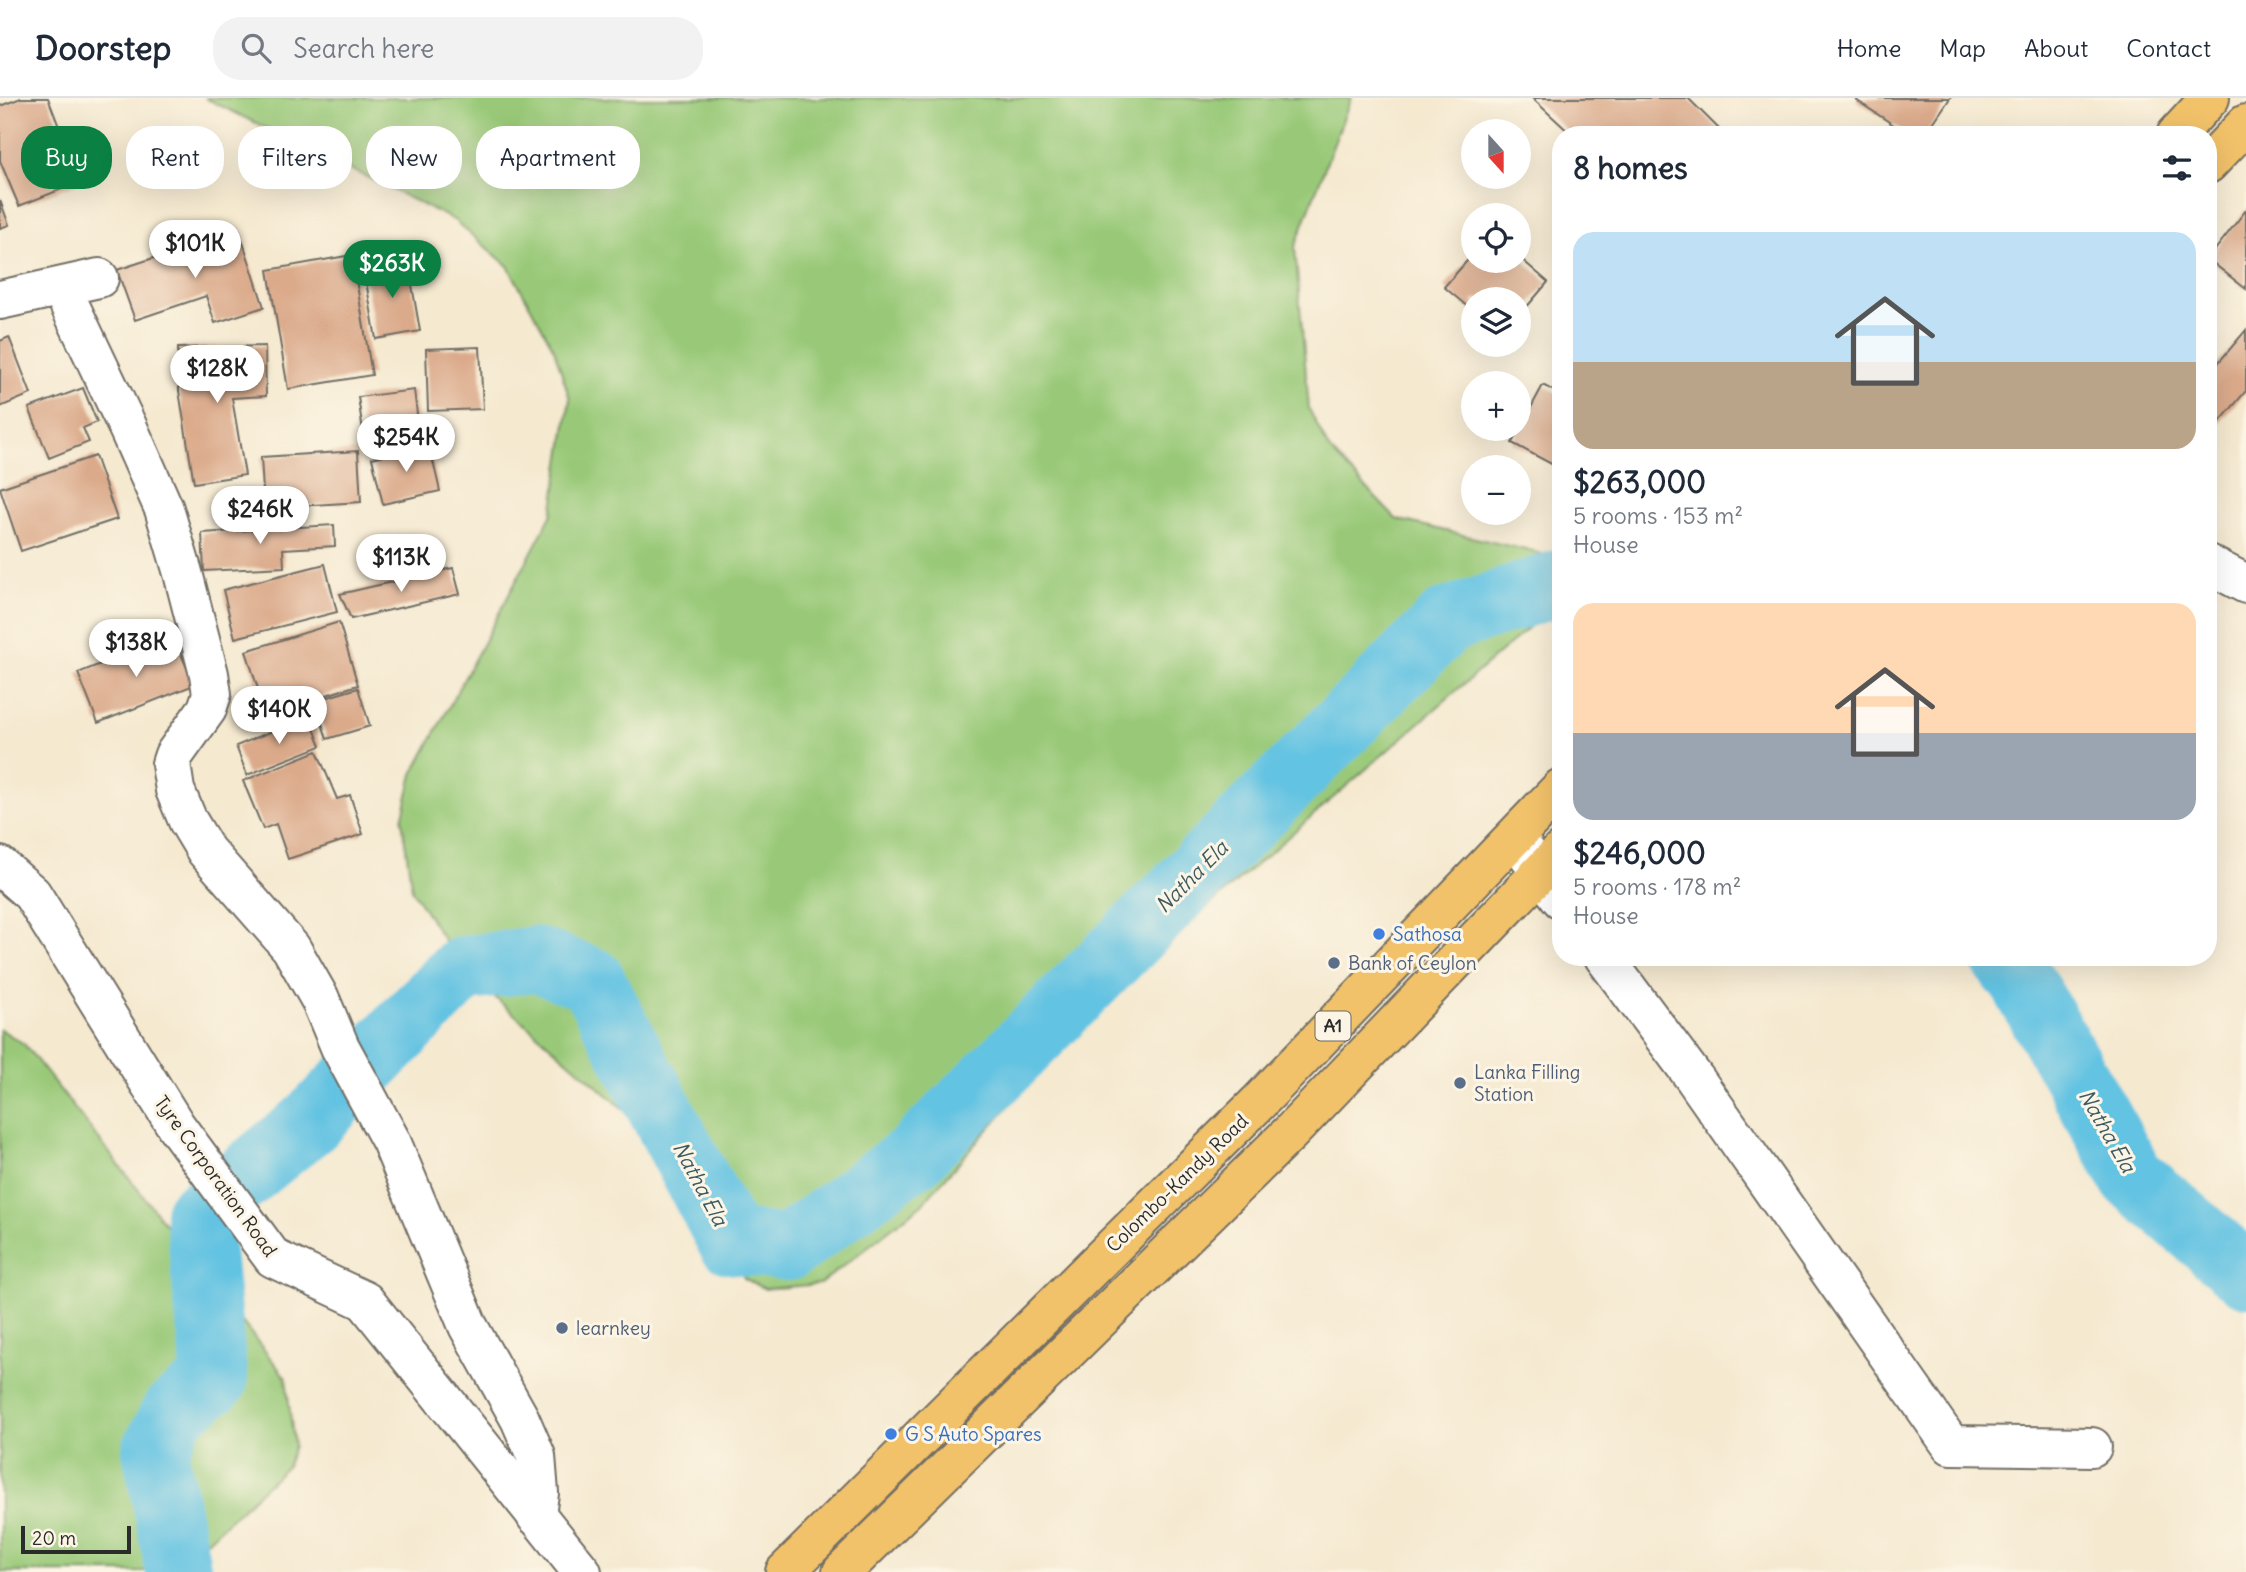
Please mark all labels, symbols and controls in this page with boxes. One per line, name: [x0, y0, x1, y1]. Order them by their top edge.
search box: [213, 17, 703, 80]
text: Doorstep: [35, 27, 171, 69]
icon: search: [237, 29, 275, 67]
text: Search here: [293, 32, 434, 65]
text: Home: [1837, 33, 1901, 63]
text: Map: [1939, 33, 1986, 63]
text: About: [2024, 33, 2088, 63]
text: Contact: [2126, 33, 2211, 63]
north arrow: [1461, 119, 1531, 189]
map controls: [1461, 119, 1531, 525]
chip: Buy: [21, 126, 112, 189]
chip: Rent: [126, 126, 224, 189]
chip: Filters: [238, 126, 352, 189]
chip: New: [366, 126, 462, 189]
chip: Apartment: [476, 126, 640, 189]
text: 8 homes: [1573, 149, 1688, 187]
icon: filters: [2158, 149, 2196, 187]
button: locate: [1461, 203, 1531, 273]
pin: $101K: [146, 220, 244, 280]
text: $101K: [165, 228, 225, 257]
pin: $263K: [343, 240, 441, 300]
text: $263K: [359, 248, 425, 277]
icon: home: [1822, 278, 1948, 404]
button: layers: [1461, 287, 1531, 357]
pin: $128K: [168, 345, 266, 405]
text: $128K: [186, 353, 248, 382]
button: +: [1461, 371, 1531, 441]
pin: $254K: [357, 414, 455, 474]
text: $254K: [373, 422, 439, 451]
button: −: [1461, 455, 1531, 525]
text: $263,000: [1573, 463, 1706, 501]
pin: $246K: [211, 486, 309, 546]
text: $246K: [227, 494, 293, 523]
text: 5 rooms · 153 m²: [1573, 501, 1743, 530]
text: House: [1573, 530, 1639, 559]
pin: $113K: [352, 534, 450, 594]
text: $113K: [372, 542, 430, 571]
pin: $138K: [87, 620, 185, 679]
text: $138K: [105, 627, 167, 656]
icon: home: [1822, 649, 1948, 775]
pin: $140K: [230, 686, 328, 746]
text: $140K: [247, 694, 311, 723]
water label: Natha Ela: [1150, 834, 1234, 919]
text: $246,000: [1573, 834, 1706, 872]
text: 5 rooms · 178 m²: [1573, 872, 1741, 901]
text: House: [1573, 901, 1639, 930]
place label: Sathosa: [1393, 922, 1462, 946]
marker: Sathosa: [1371, 926, 1387, 942]
place label: Bank of Ceylon: [1348, 951, 1477, 975]
marker: Bank of Ceylon: [1326, 955, 1342, 971]
road number: A1: [1316, 1012, 1350, 1041]
place label: Lanka Filling Station: [1474, 1060, 1580, 1106]
marker: Lanka Filling Station: [1452, 1075, 1468, 1091]
water label: Natha Ela: [2073, 1084, 2143, 1178]
street label: Tyre Corporation Road: [149, 1091, 283, 1261]
street label: Colombo-Kandy Road: [1101, 1109, 1253, 1257]
water label: Natha Ela: [667, 1137, 734, 1231]
place label: learnkey: [576, 1316, 651, 1340]
marker: learnkey: [554, 1320, 570, 1336]
place label: G S Auto Spares: [905, 1422, 1042, 1446]
marker: G S Auto Spares: [883, 1426, 899, 1442]
scale bar: [21, 1523, 131, 1555]
text: 20 m: [32, 1526, 76, 1550]

